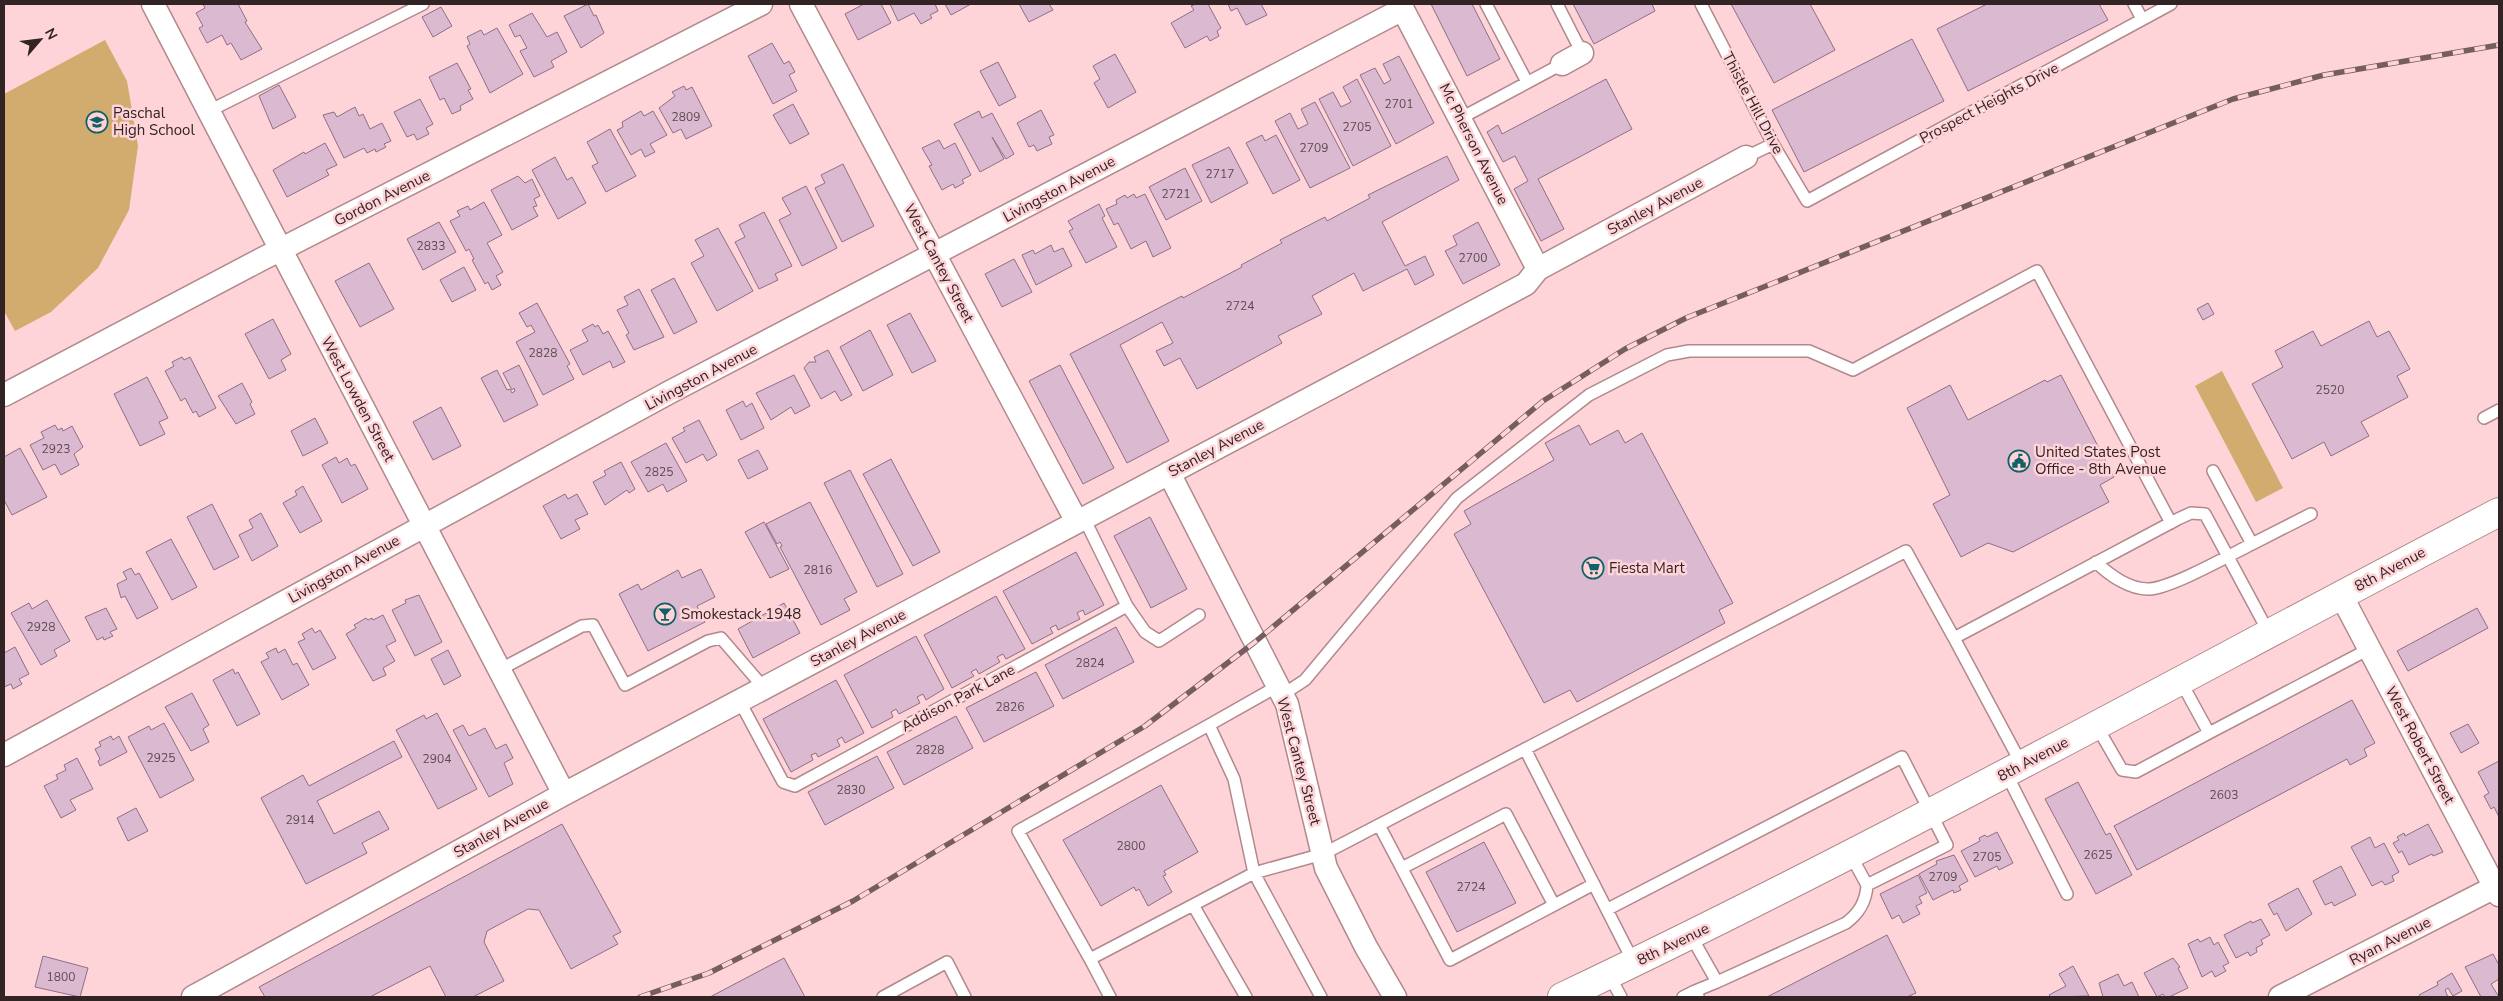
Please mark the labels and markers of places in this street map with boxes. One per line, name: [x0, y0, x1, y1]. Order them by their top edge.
place label: Paschal High School: [113, 103, 195, 140]
school or university icon: Paschal High School: [85, 110, 109, 134]
place label: United States Post Office - 8th Avenue: [2035, 442, 2166, 479]
public building icon: United States Post Office - 8th Avenue: [2007, 449, 2031, 473]
supermarket icon: Fiesta Mart: [1581, 556, 1605, 580]
place label: Fiesta Mart: [1609, 558, 1685, 578]
bar icon: Smokestack 1948: [653, 602, 677, 626]
place label: Smokestack 1948: [681, 604, 801, 624]

